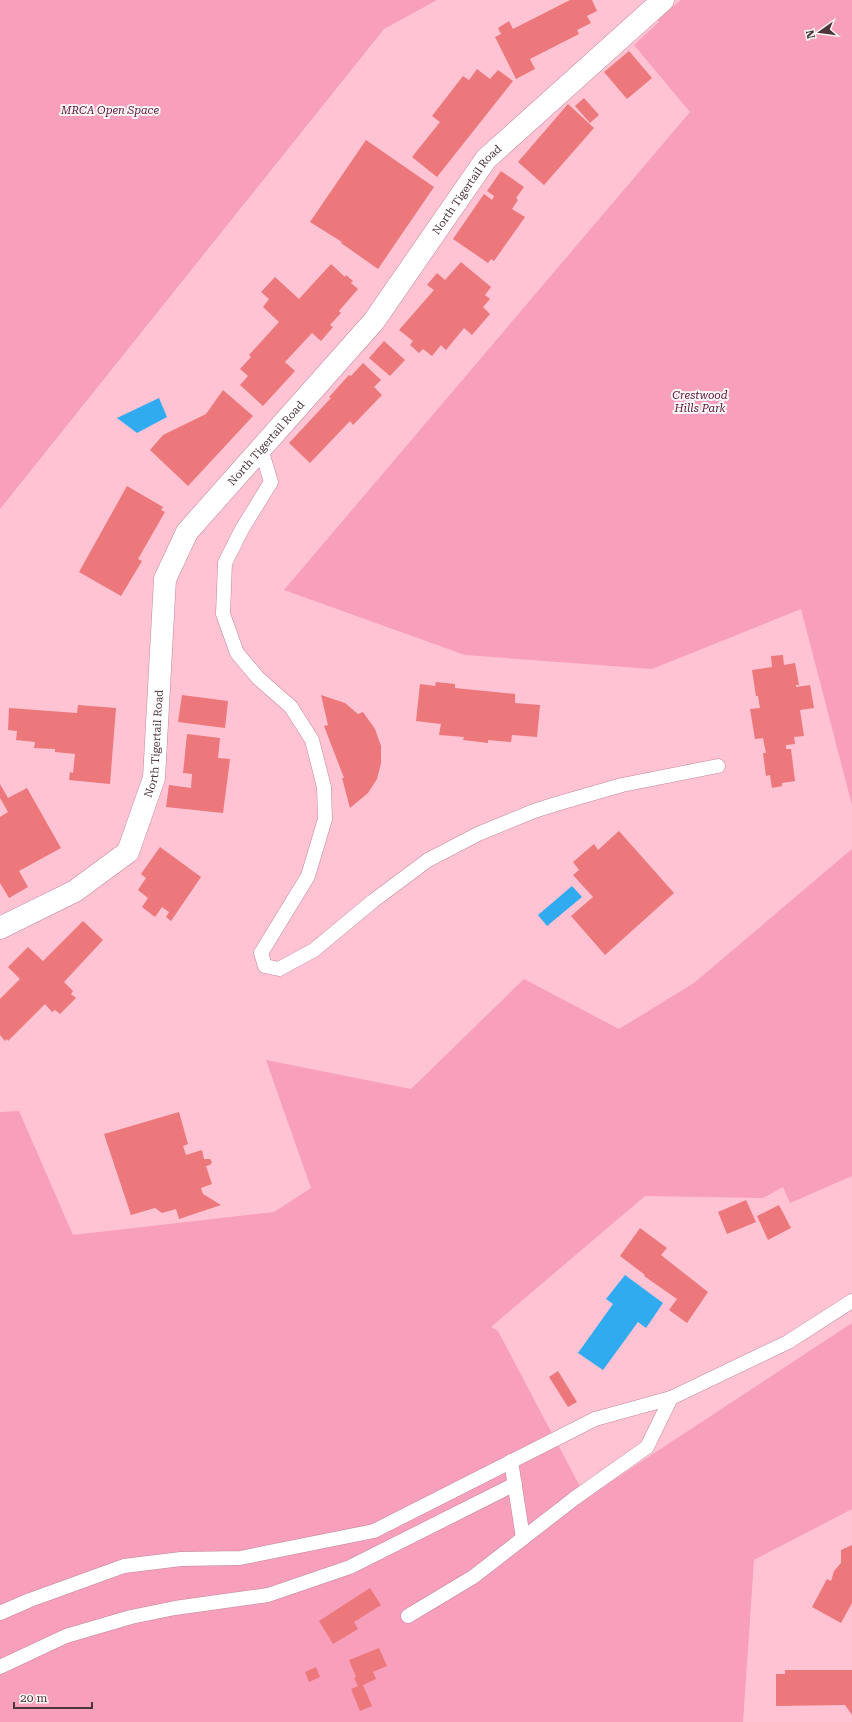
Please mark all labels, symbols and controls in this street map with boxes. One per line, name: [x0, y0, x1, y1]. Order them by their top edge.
north arrow: [800, 12, 840, 52]
text: N: [803, 28, 818, 40]
park label: MRCA Open Space: [60, 104, 159, 117]
street label: North Tigertail Road: [430, 142, 504, 237]
park label: Crestwood Hills Park: [672, 389, 728, 415]
street label: North Tigertail Road: [225, 398, 307, 488]
street label: North Tigertail Road: [142, 689, 166, 799]
scale bar: [14, 1684, 92, 1710]
text: 20 m: [20, 1691, 47, 1705]

